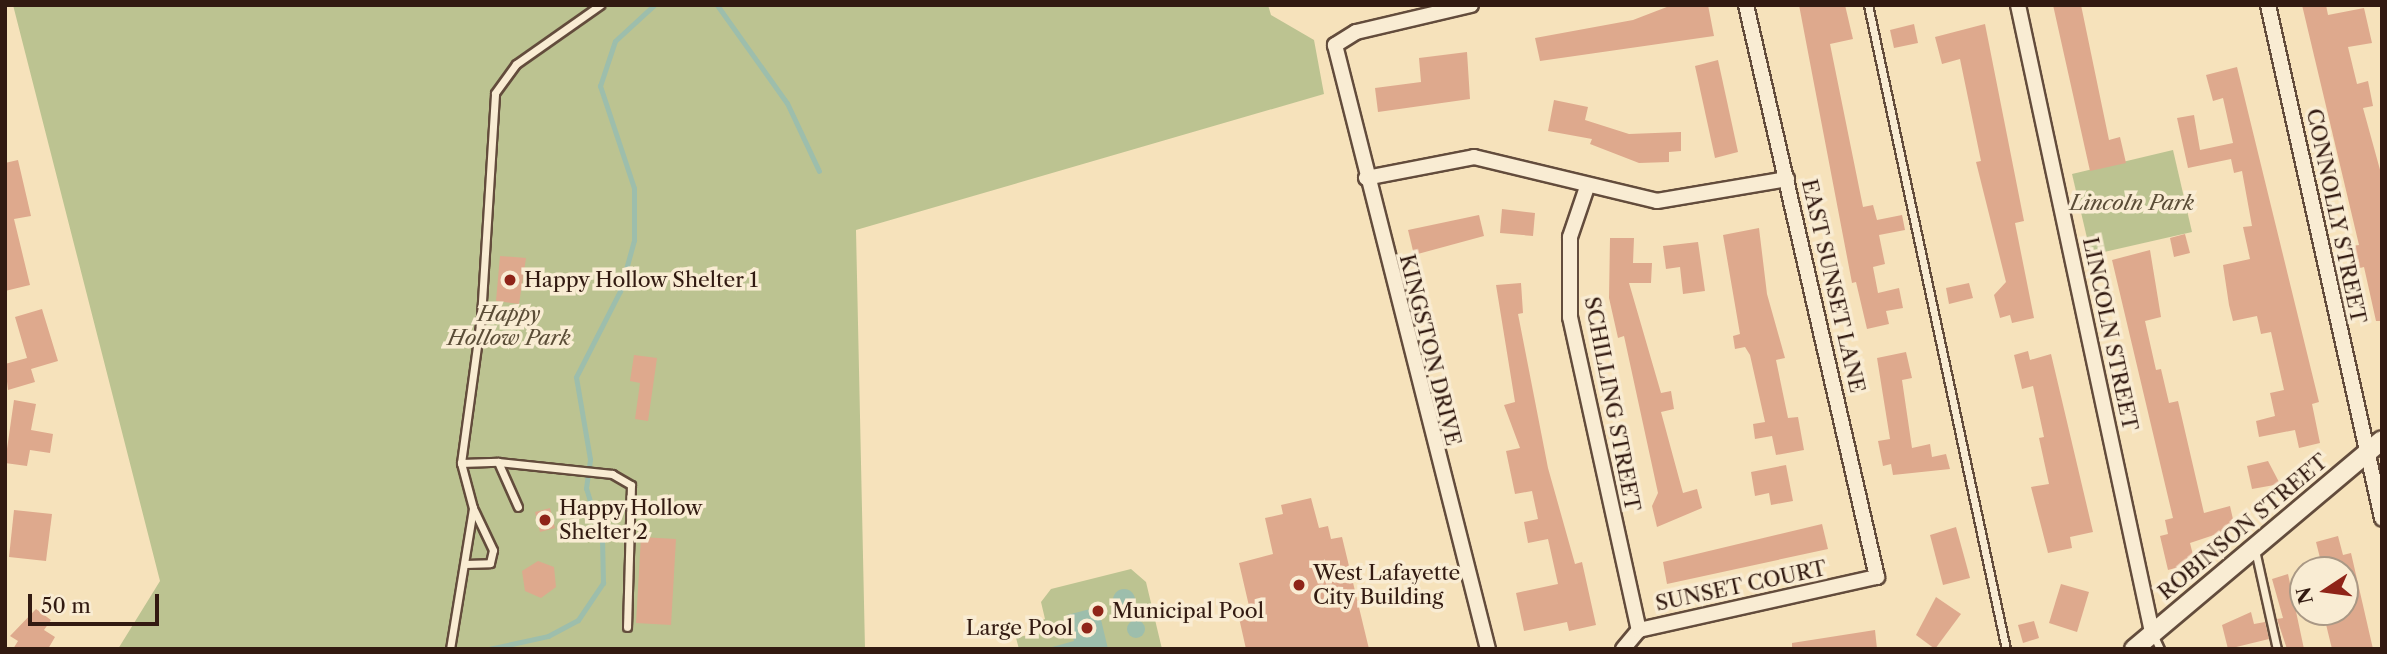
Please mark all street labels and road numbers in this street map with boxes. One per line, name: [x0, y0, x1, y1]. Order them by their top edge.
street label: CONNOLLY STREET: [2301, 106, 2371, 326]
street label: EAST SUNSET LANE: [1796, 176, 1870, 396]
street label: LINCOLN STREET: [2077, 235, 2143, 433]
street label: KINGSTON DRIVE: [1394, 252, 1466, 448]
street label: SCHILLING STREET: [1579, 295, 1645, 513]
street label: ROBINSON STREET: [2153, 449, 2333, 605]
street label: SUNSET COURT: [1653, 555, 1829, 617]

